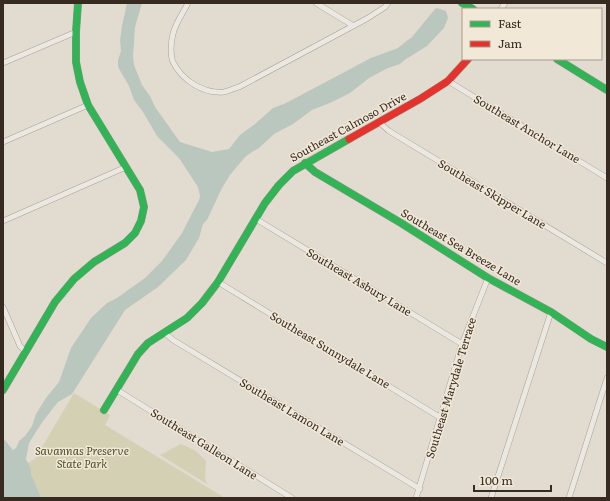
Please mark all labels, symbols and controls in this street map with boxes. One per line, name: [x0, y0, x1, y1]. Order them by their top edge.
legend: [462, 8, 602, 60]
text: Fast: [498, 14, 522, 32]
text: Jam: [498, 34, 523, 52]
street label: Southeast Calmoso Drive: [286, 87, 409, 165]
street label: Southeast Anchor Lane: [471, 90, 584, 166]
street label: Southeast Skipper Lane: [435, 154, 550, 232]
street label: Southeast Sea Breeze Lane: [398, 204, 525, 289]
street label: Southeast Asbury Lane: [304, 243, 415, 319]
street label: Southeast Sunnydale Lane: [267, 307, 394, 392]
street label: Southeast Marydale Terrace: [421, 315, 479, 460]
street label: Southeast Lamon Lane: [237, 374, 348, 449]
street label: Southeast Galleon Lane: [148, 404, 261, 483]
park label: Savannas Preserve State Park: [35, 442, 129, 471]
scale bar: [474, 467, 551, 493]
text: 100 m: [480, 471, 513, 489]

